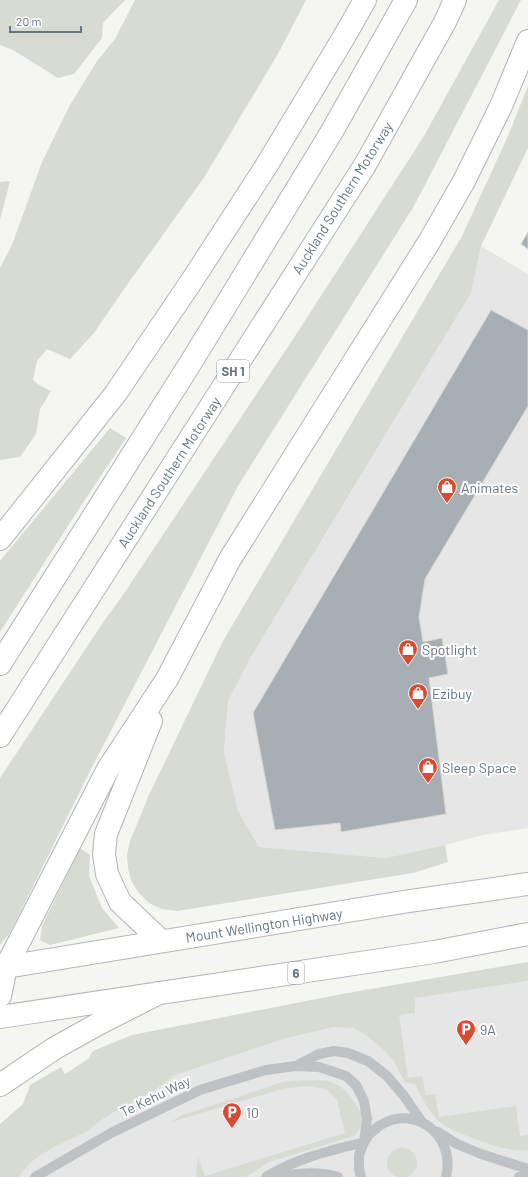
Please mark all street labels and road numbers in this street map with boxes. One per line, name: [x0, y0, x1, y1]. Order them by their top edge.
street label: Auckland Southern Motorway: [288, 118, 396, 277]
road number: SH 1: [217, 360, 249, 382]
street label: Auckland Southern Motorway: [114, 393, 224, 551]
street label: Mount Wellington Highway: [184, 904, 344, 946]
road number: 6: [288, 962, 304, 984]
street label: Te Kehu Way: [117, 1071, 193, 1120]

